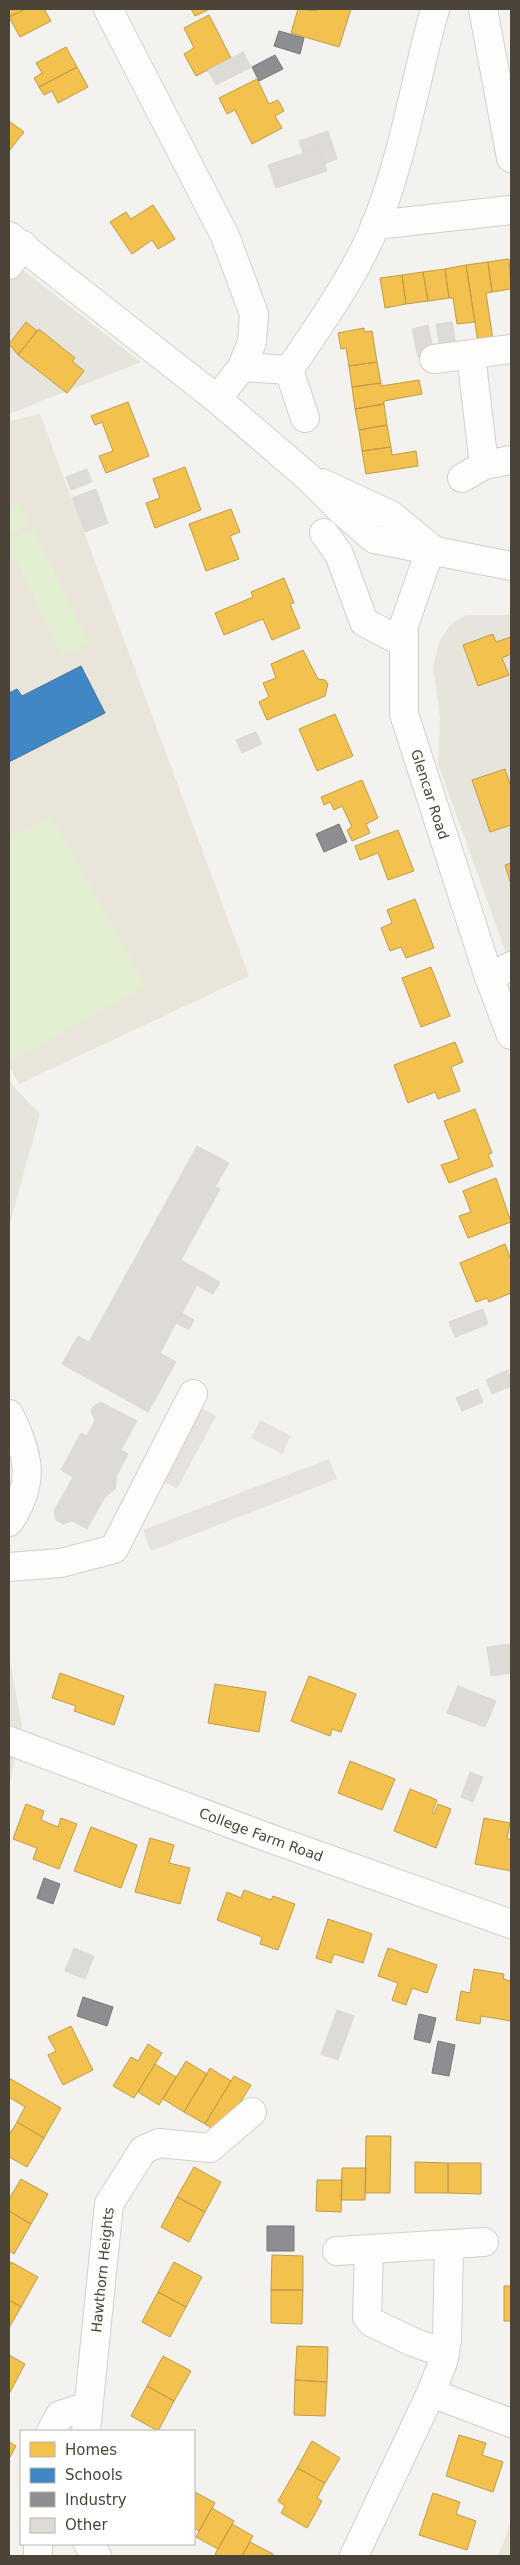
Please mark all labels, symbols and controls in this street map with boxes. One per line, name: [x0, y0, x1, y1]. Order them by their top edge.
street label: Glencar Road: [408, 747, 452, 841]
street label: College Farm Road: [197, 1805, 325, 1865]
street label: Hawthorn Heights: [88, 2206, 117, 2333]
legend: [20, 2430, 195, 2545]
text: Homes: [65, 2441, 117, 2459]
text: Schools: [65, 2466, 123, 2484]
text: Industry: [65, 2491, 127, 2509]
text: Other: [65, 2516, 108, 2534]

